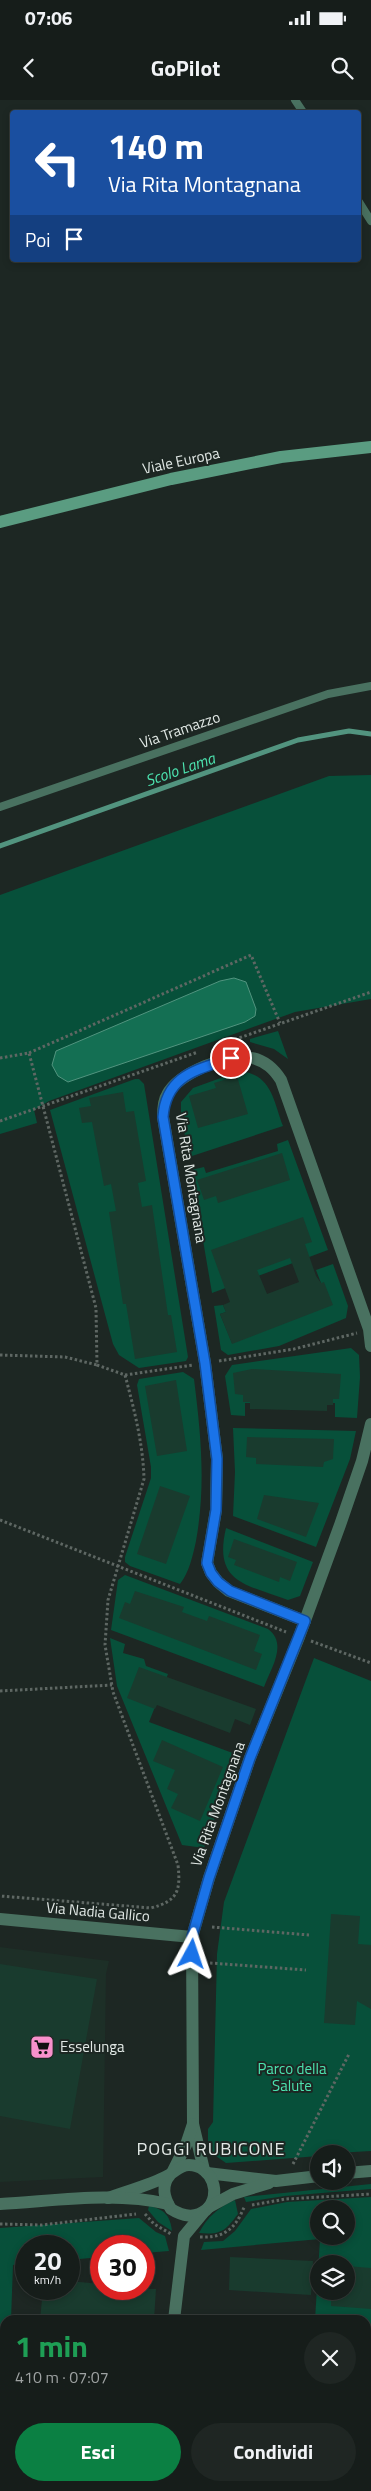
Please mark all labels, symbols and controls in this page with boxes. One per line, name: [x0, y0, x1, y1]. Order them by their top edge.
text: 07:06: [25, 3, 72, 32]
text: GoPilot: [151, 51, 220, 85]
icon: back: [15, 54, 43, 82]
icon: search: [328, 54, 356, 82]
text: 140 m: [108, 119, 204, 173]
icon: left: [25, 130, 90, 195]
text: Via Rita Montagnana: [108, 167, 301, 201]
text: Poi: [25, 225, 50, 254]
icon: arrive: [60, 225, 88, 253]
street label: Viale Europa: [140, 441, 222, 480]
street label: Via Tramazzo: [137, 705, 223, 754]
water label: Scolo Lama: [142, 746, 219, 792]
pin: [210, 1037, 252, 1079]
icon: arrive: [217, 1044, 245, 1072]
street label: Via Rita Montagnana: [170, 1111, 213, 1245]
street label: Via Rita Montagnana: [184, 1738, 251, 1870]
street label: Via Nadia Gallico: [45, 1896, 151, 1927]
position arrow: [165, 1927, 217, 1979]
supermarket icon: Esselunga: [29, 2034, 55, 2060]
place label: Esselunga: [60, 2035, 125, 2058]
park label: Parco della Salute: [257, 2057, 327, 2097]
district label: POGGI RUBICONE: [137, 2135, 285, 2162]
map controls: [310, 2145, 355, 2300]
button: sound: [310, 2145, 355, 2190]
button: search: [310, 2200, 355, 2245]
speed limit sign: 30: [90, 2235, 155, 2300]
text: 20: [33, 2242, 62, 2280]
button: layers: [310, 2255, 355, 2300]
text: km/h: [34, 2270, 61, 2289]
text: 1 min: [15, 2323, 88, 2369]
button: close: [304, 2332, 356, 2384]
text: 410 m · 07:07: [15, 2365, 109, 2389]
button: Esci: [15, 2423, 181, 2481]
button: Condividi: [191, 2423, 356, 2481]

